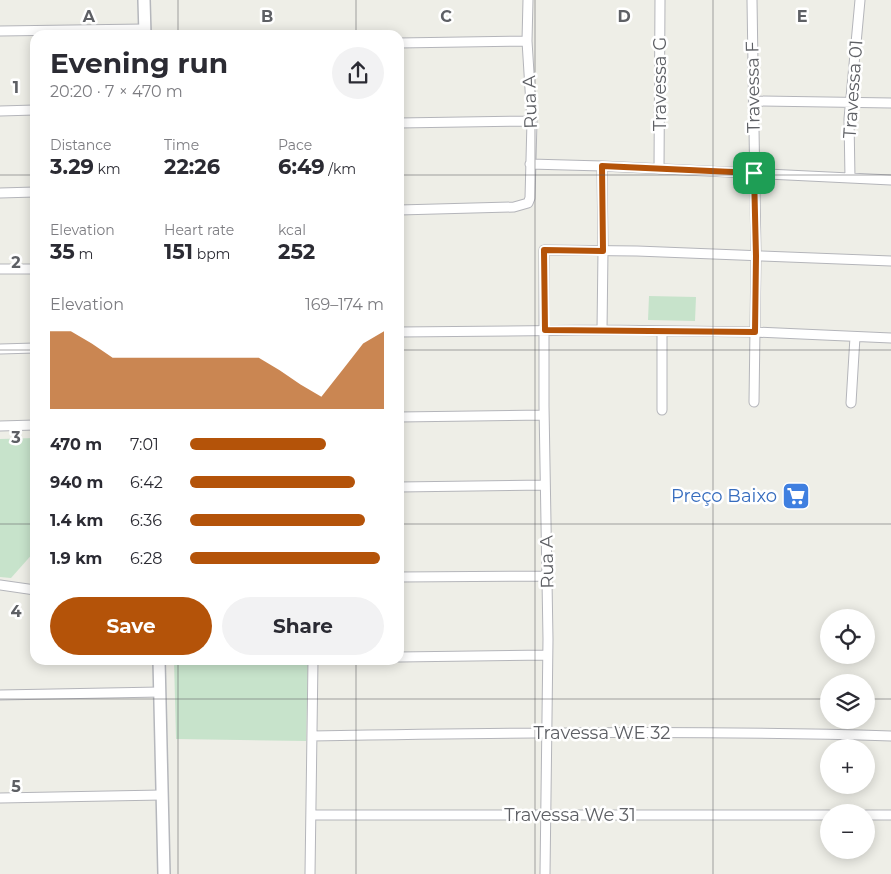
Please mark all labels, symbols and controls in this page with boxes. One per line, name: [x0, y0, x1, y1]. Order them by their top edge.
text: A: [82, 7, 96, 26]
text: B: [261, 7, 273, 26]
text: C: [440, 7, 452, 26]
text: D: [617, 7, 631, 26]
text: E: [797, 7, 807, 26]
street label: Travessa G: [649, 37, 671, 131]
street label: Travessa 01: [839, 39, 867, 139]
street label: Travessa F: [741, 41, 765, 133]
text: Evening run: [50, 46, 228, 80]
button: share: [332, 47, 384, 99]
street label: Rua A: [518, 75, 542, 129]
text: 1: [13, 78, 19, 97]
text: 20:20 · 7 × 470 m: [50, 82, 183, 101]
text: Distance: [50, 136, 112, 154]
text: Time: [164, 136, 199, 154]
text: Pace: [278, 136, 312, 154]
pin: [733, 152, 775, 194]
text: 3.29: [50, 154, 94, 179]
text: 22:26: [164, 154, 220, 179]
text: 6:49: [278, 154, 325, 179]
icon: arrive: [740, 159, 768, 187]
text: km: [94, 160, 121, 178]
text: /km: [325, 160, 356, 178]
text: Elevation: [50, 221, 115, 239]
text: Heart rate: [164, 221, 234, 239]
text: kcal: [278, 221, 306, 239]
text: 35: [50, 239, 75, 264]
text: 151: [164, 239, 193, 264]
text: 252: [278, 239, 315, 264]
text: m: [75, 245, 93, 263]
text: bpm: [193, 245, 230, 263]
text: 2: [11, 253, 21, 272]
text: Elevation: [50, 295, 124, 314]
text: 169–174 m: [305, 295, 384, 314]
text: 3: [10, 428, 21, 447]
text: 470 m: [50, 435, 102, 454]
text: 7:01: [130, 435, 159, 454]
text: 940 m: [50, 473, 103, 492]
text: 6:42: [130, 473, 163, 492]
supermarket icon: Preço Baixo: [781, 481, 811, 511]
place label: Preço Baixo: [671, 485, 777, 507]
text: 1.4 km: [50, 511, 103, 530]
text: 6:36: [130, 511, 162, 530]
street label: Rua A: [536, 535, 558, 589]
text: 1.9 km: [50, 549, 102, 568]
text: 6:28: [130, 549, 162, 568]
button: Save: [50, 597, 212, 655]
button: Share: [222, 597, 384, 655]
text: 4: [10, 602, 22, 621]
map controls: [820, 609, 875, 859]
button: locate: [820, 609, 875, 664]
button: layers: [820, 674, 875, 729]
street label: Travessa WE 32: [533, 722, 671, 744]
button: +: [820, 739, 875, 794]
text: 5: [11, 777, 21, 796]
street label: Travessa We 31: [504, 804, 636, 826]
button: −: [820, 804, 875, 859]

